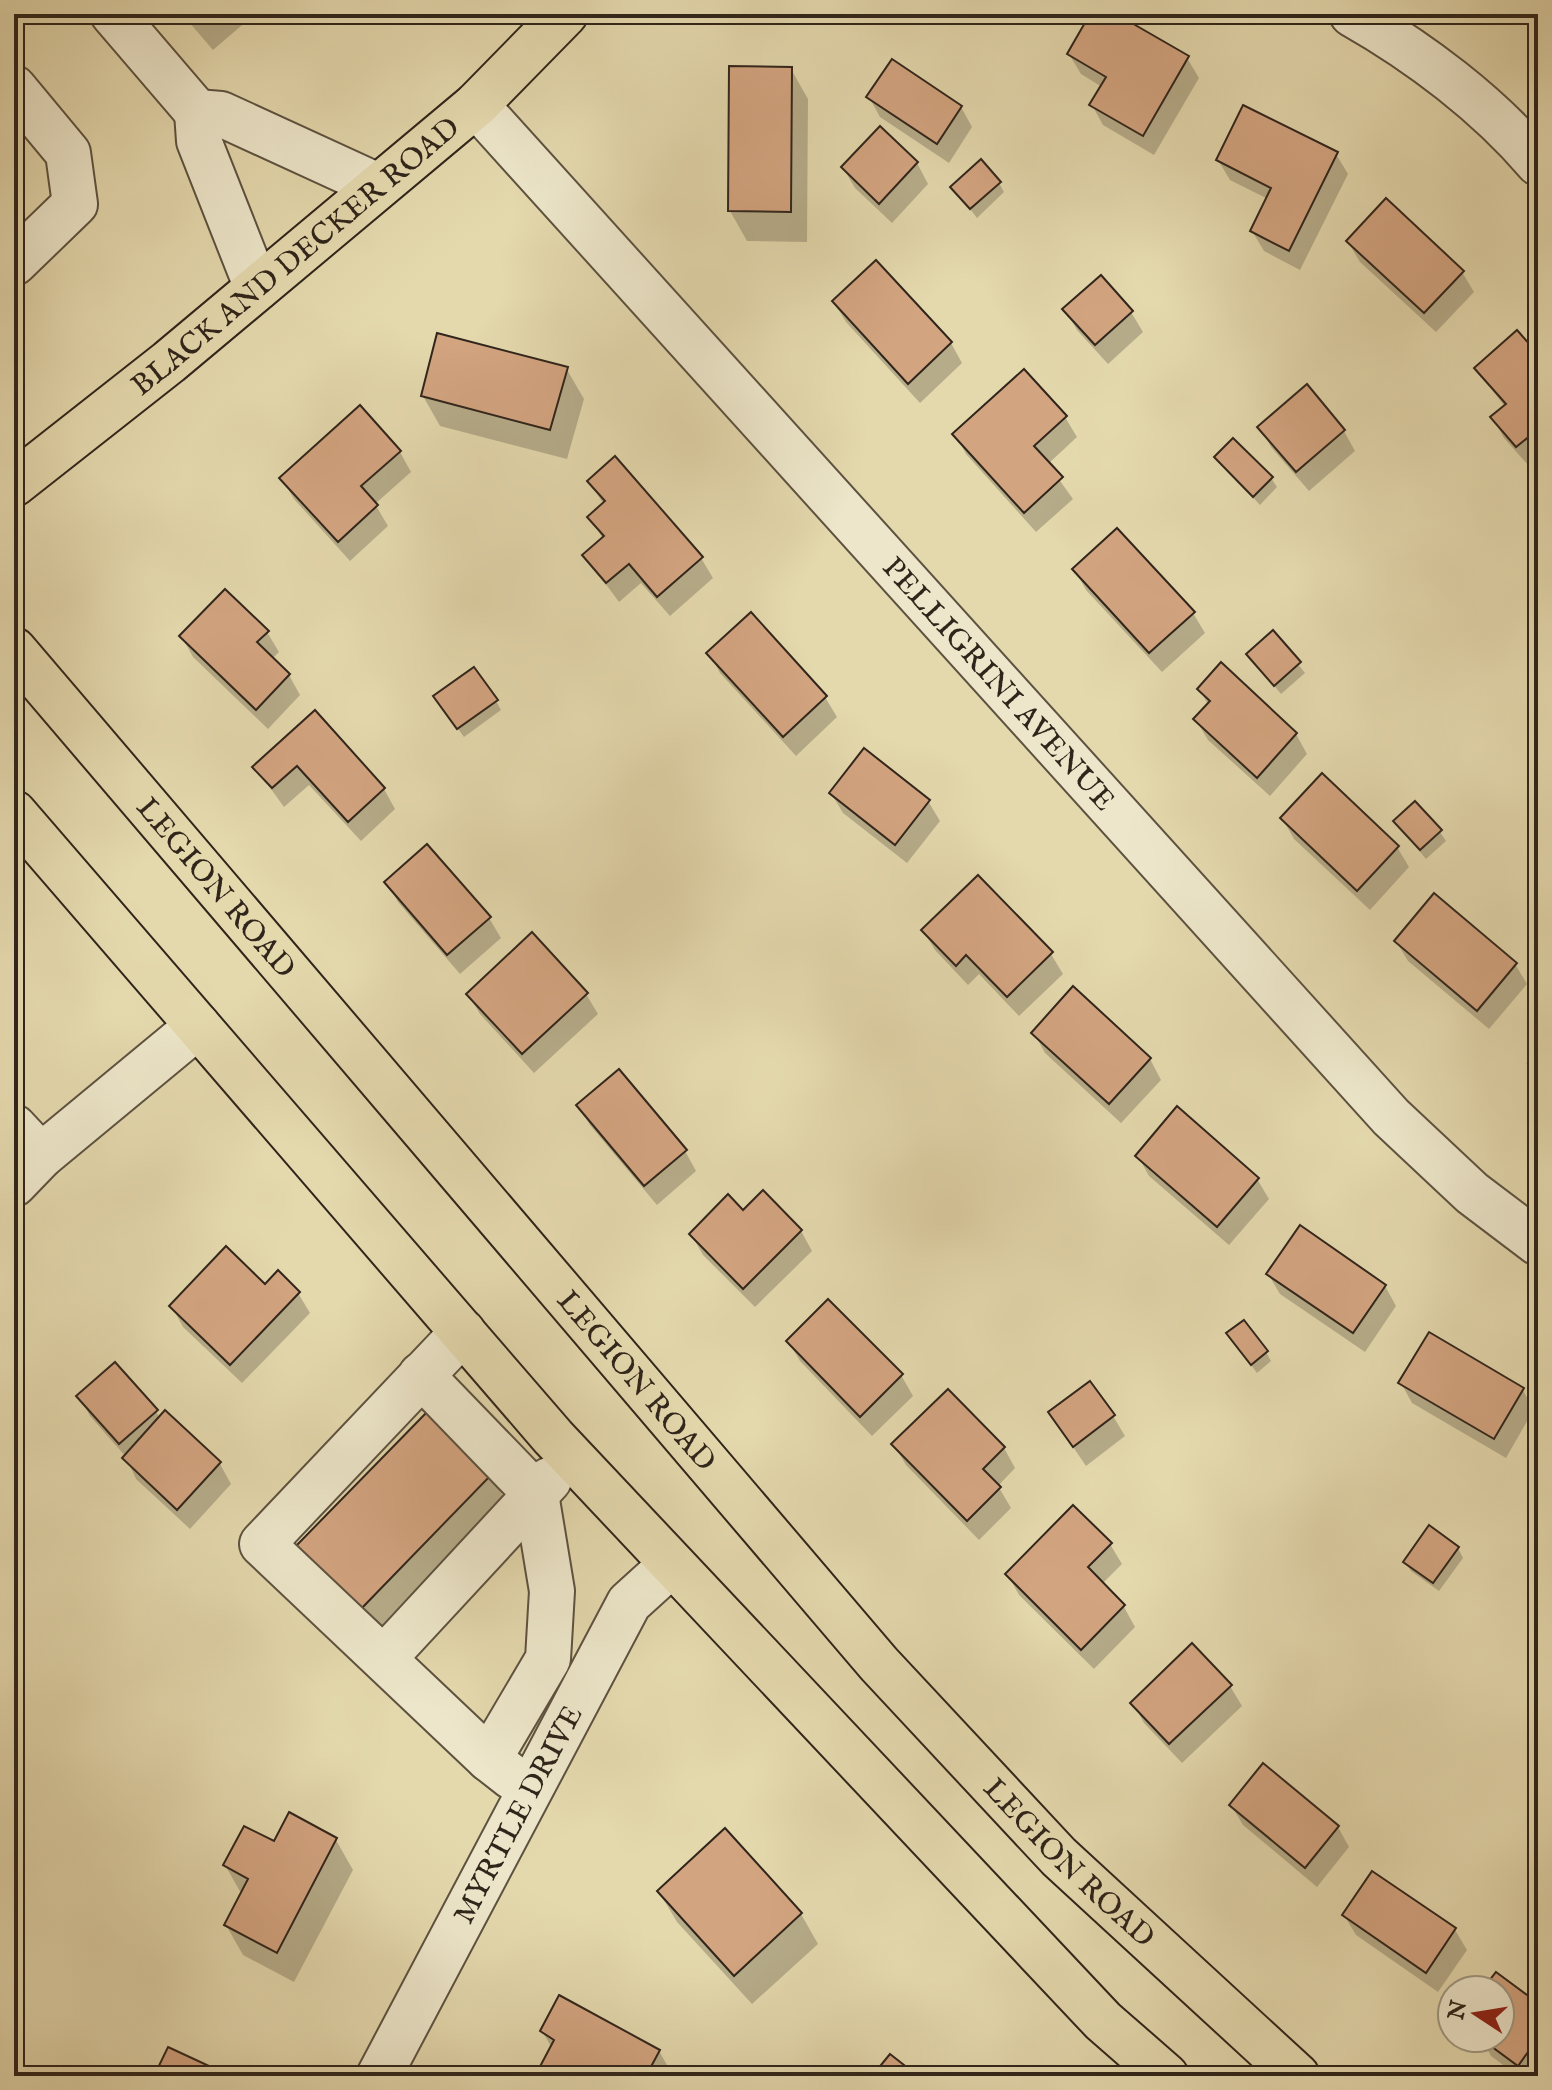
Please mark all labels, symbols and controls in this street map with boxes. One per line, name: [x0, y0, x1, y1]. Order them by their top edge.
street label: BLACK AND DECKER ROAD: [124, 110, 468, 405]
street label: PELLIGRINI AVENUE: [873, 550, 1122, 820]
street label: LEGION ROAD: [127, 790, 303, 987]
street label: LEGION ROAD: [548, 1283, 723, 1480]
street label: MYRTLE DRIVE: [446, 1700, 592, 1931]
street label: LEGION ROAD: [974, 1771, 1162, 1957]
north arrow: [1436, 1974, 1516, 2054]
text: N: [1443, 1998, 1474, 2023]

